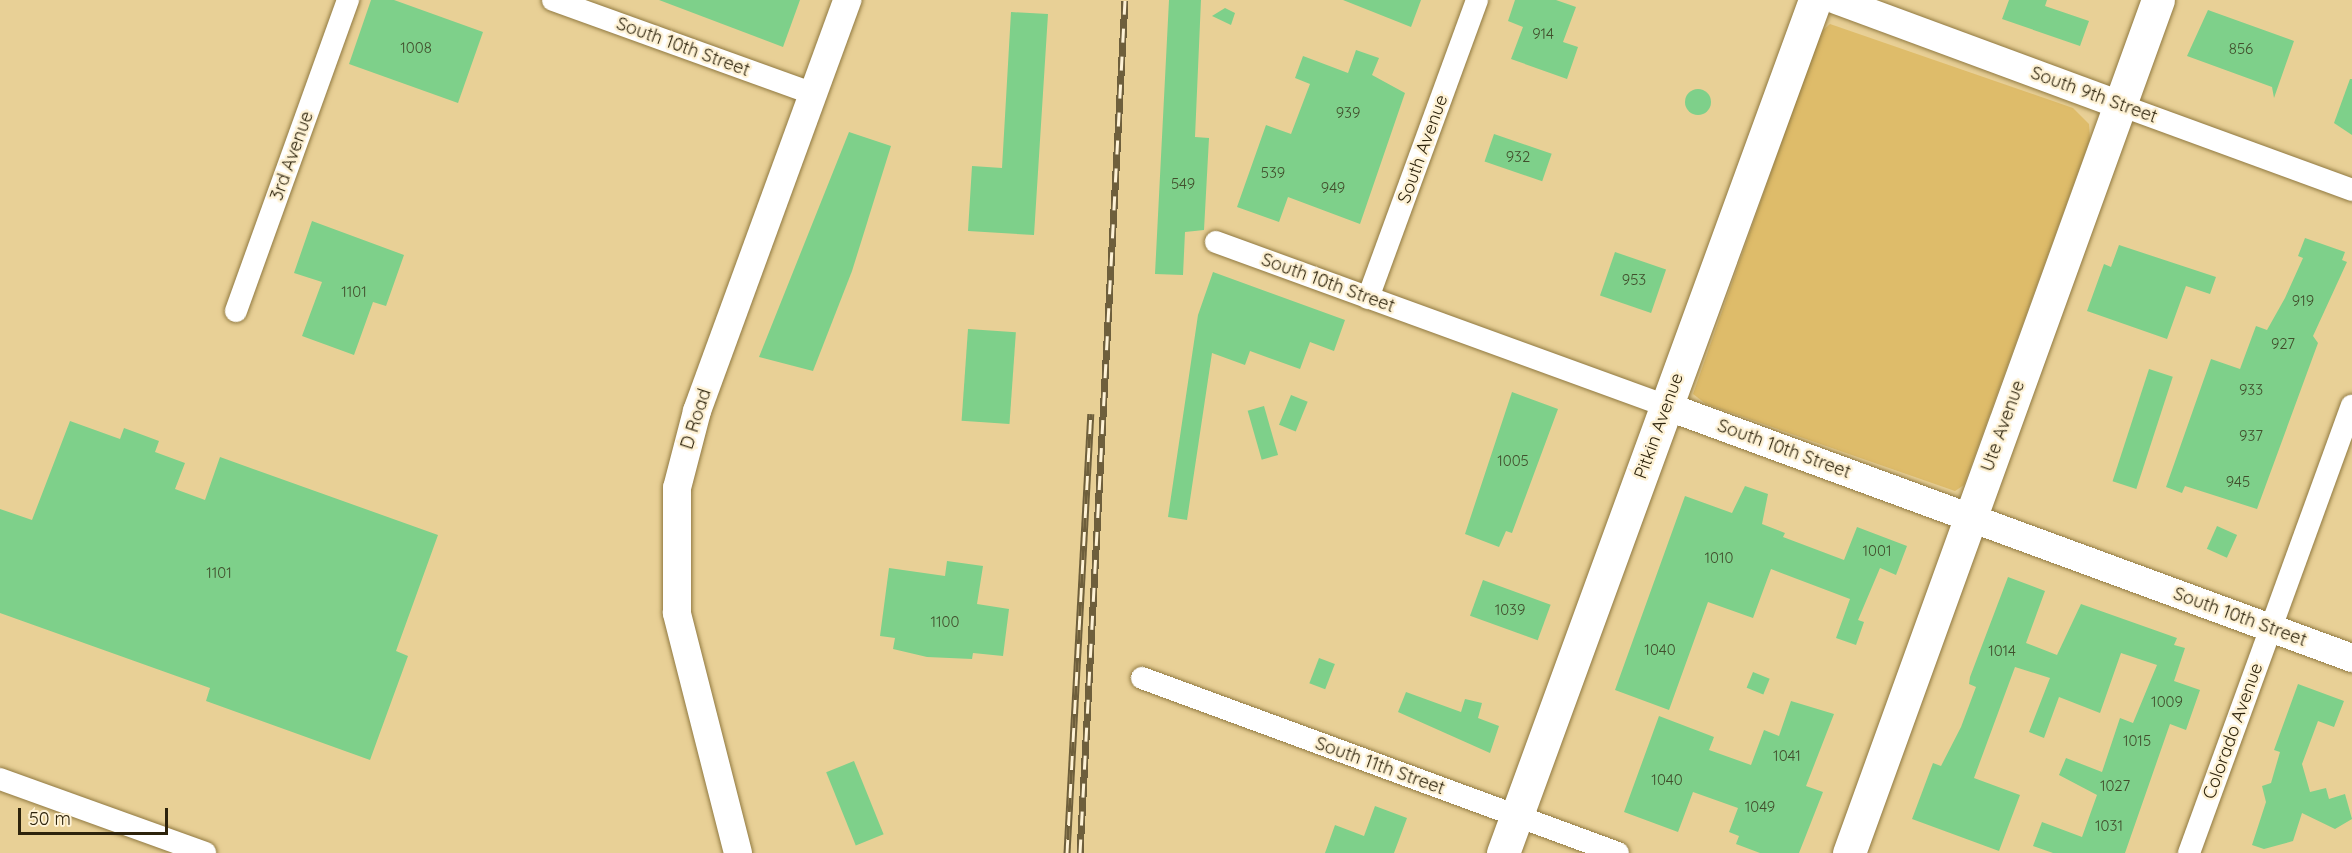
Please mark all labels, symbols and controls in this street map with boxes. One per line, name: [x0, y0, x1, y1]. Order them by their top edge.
street label: South 10th Street: [613, 13, 753, 81]
house number: 914: [1532, 25, 1554, 43]
house number: 1008: [400, 39, 432, 57]
house number: 856: [2229, 40, 2253, 58]
street label: South 9th Street: [2028, 62, 2160, 128]
street label: South Avenue: [1393, 92, 1453, 206]
house number: 939: [1336, 104, 1360, 122]
street label: 3rd Avenue: [266, 108, 318, 204]
house number: 932: [1506, 148, 1530, 166]
house number: 539: [1261, 164, 1285, 182]
house number: 549: [1171, 175, 1195, 193]
house number: 949: [1321, 179, 1345, 197]
street label: South 10th Street: [1258, 249, 1398, 317]
house number: 953: [1622, 271, 1646, 289]
house number: 1101: [341, 283, 367, 301]
house number: 919: [2292, 292, 2314, 310]
house number: 927: [2271, 335, 2295, 353]
street label: Pitkin Avenue: [1630, 370, 1688, 482]
street label: Ute Avenue: [1977, 377, 2029, 475]
house number: 933: [2239, 381, 2263, 399]
street label: D Road: [676, 386, 716, 452]
street label: South 10th Street: [1714, 415, 1854, 483]
house number: 937: [2239, 427, 2263, 445]
house number: 1005: [1497, 452, 1529, 470]
house number: 945: [2226, 473, 2250, 491]
house number: 1001: [1863, 542, 1891, 560]
house number: 1010: [1705, 549, 1733, 567]
house number: 1101: [206, 564, 232, 582]
street label: South 10th Street: [2170, 583, 2310, 651]
house number: 1039: [1495, 601, 1525, 619]
house number: 1100: [931, 613, 959, 631]
house number: 1040: [1644, 641, 1676, 659]
house number: 1014: [1988, 642, 2016, 660]
street label: Colorado Avenue: [2198, 660, 2268, 802]
house number: 1009: [2151, 693, 2183, 711]
house number: 1015: [2123, 732, 2151, 750]
street label: South 11th Street: [1312, 733, 1448, 799]
house number: 1041: [1773, 747, 1801, 765]
house number: 1040: [1651, 771, 1683, 789]
house number: 1027: [2100, 777, 2130, 795]
scale bar: [21, 796, 171, 834]
house number: 1049: [1745, 798, 1775, 816]
text: 50 m: [29, 807, 71, 830]
house number: 1031: [2095, 817, 2123, 835]

